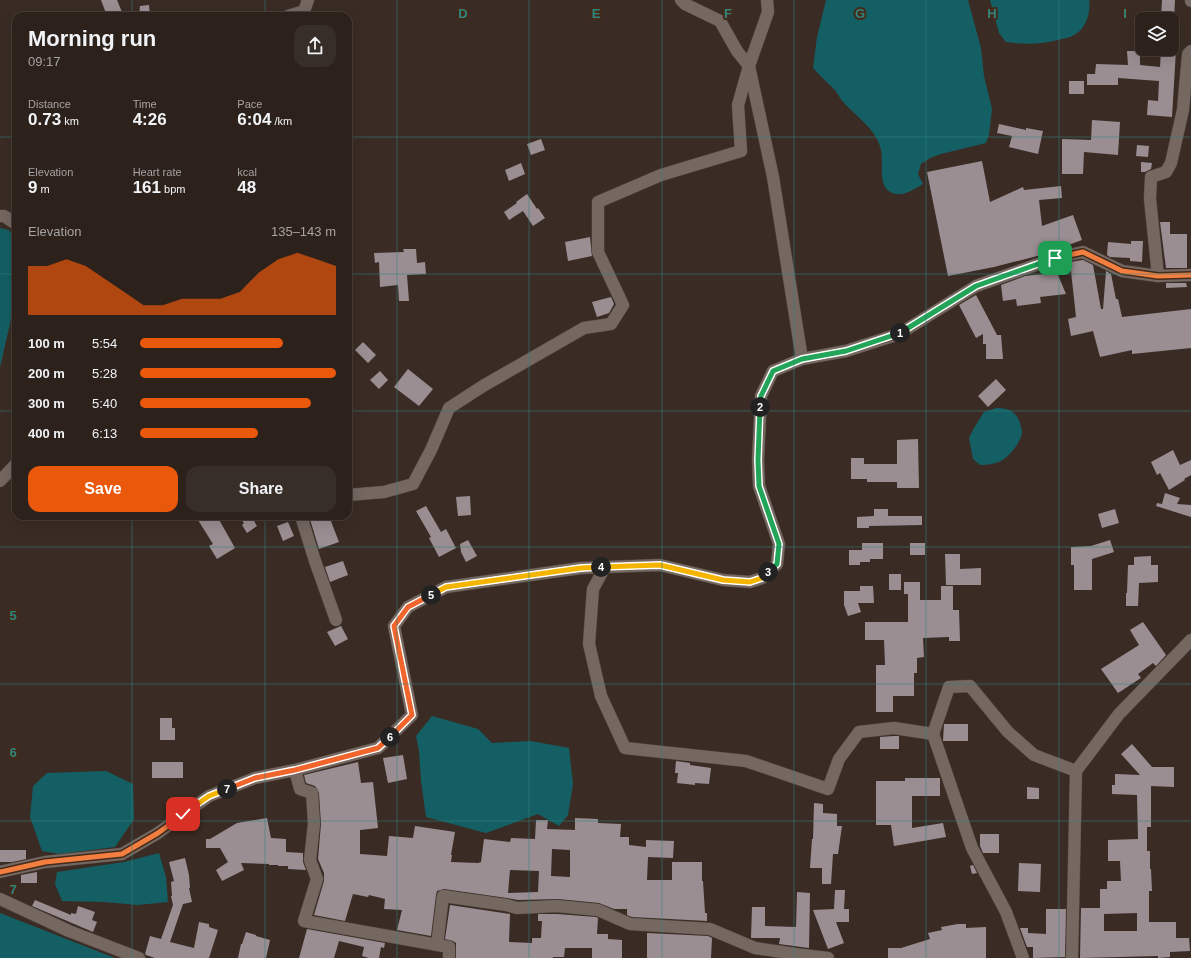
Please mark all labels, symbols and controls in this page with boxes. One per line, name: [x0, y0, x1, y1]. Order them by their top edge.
text: D: [458, 6, 468, 21]
text: E: [592, 6, 601, 21]
text: F: [724, 6, 732, 21]
text: G: [855, 6, 865, 21]
text: H: [987, 6, 997, 21]
text: I: [1123, 6, 1127, 21]
map controls: [1135, 12, 1179, 56]
button: layers: [1135, 12, 1179, 56]
button: share: [294, 25, 336, 67]
text: Morning run: [28, 26, 156, 51]
text: 09:17: [28, 54, 61, 69]
text: Distance: [28, 98, 71, 110]
text: Time: [133, 98, 157, 110]
text: Pace: [237, 98, 262, 110]
text: 0.73: [28, 110, 61, 129]
text: 4:26: [133, 110, 167, 129]
text: 6:04: [237, 110, 271, 129]
text: km: [61, 115, 79, 127]
text: /km: [271, 115, 292, 127]
text: Elevation: [28, 166, 73, 178]
text: Heart rate: [133, 166, 182, 178]
text: kcal: [237, 166, 257, 178]
text: 9: [28, 178, 37, 197]
text: 161: [133, 178, 161, 197]
text: 48: [237, 178, 256, 197]
text: m: [37, 183, 50, 195]
text: bpm: [161, 183, 186, 195]
text: Elevation: [28, 224, 81, 239]
text: 135–143 m: [271, 224, 336, 239]
pin: [1038, 241, 1072, 275]
icon: arrive: [1044, 247, 1066, 269]
pin: 1: [890, 323, 910, 343]
text: 1: [897, 327, 903, 339]
text: 100 m: [28, 336, 65, 351]
text: 5:54: [92, 336, 117, 351]
text: 200 m: [28, 366, 65, 381]
text: 5:28: [92, 366, 117, 381]
text: 300 m: [28, 396, 65, 411]
text: 5:40: [92, 396, 117, 411]
pin: 2: [750, 397, 770, 417]
text: 2: [757, 401, 763, 413]
text: 400 m: [28, 426, 65, 441]
text: 6:13: [92, 426, 117, 441]
button: Save: [28, 466, 178, 512]
button: Share: [186, 466, 336, 512]
pin: 4: [591, 557, 611, 577]
text: 4: [598, 561, 604, 573]
pin: 3: [758, 562, 778, 582]
text: 3: [765, 566, 771, 578]
pin: 5: [421, 585, 441, 605]
text: 5: [428, 589, 434, 601]
text: 5: [9, 608, 17, 623]
pin: 6: [380, 727, 400, 747]
text: 6: [387, 731, 393, 743]
text: 6: [9, 745, 17, 760]
pin: 7: [217, 779, 237, 799]
text: 7: [224, 783, 230, 795]
pin: [166, 797, 200, 831]
icon: check: [172, 803, 194, 825]
text: 7: [9, 882, 17, 897]

